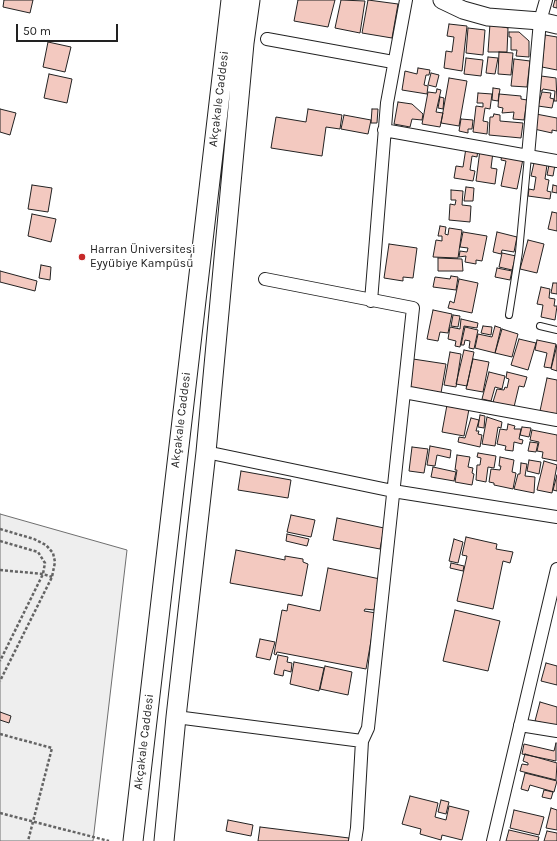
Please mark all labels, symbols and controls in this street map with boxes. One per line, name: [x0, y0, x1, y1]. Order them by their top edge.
scale bar: [18, 16, 120, 42]
text: 50 m: [23, 24, 51, 38]
street label: Akçakale Caddesi: [206, 50, 232, 148]
place label: Harran Üniversitesi Eyyübiye Kampüsü: [90, 243, 196, 271]
marker: Harran Üniversitesi Eyyübiye Kampüsü: [77, 252, 87, 262]
street label: Akçakale Caddesi: [168, 371, 194, 469]
street label: Akçakale Caddesi: [131, 693, 157, 791]

